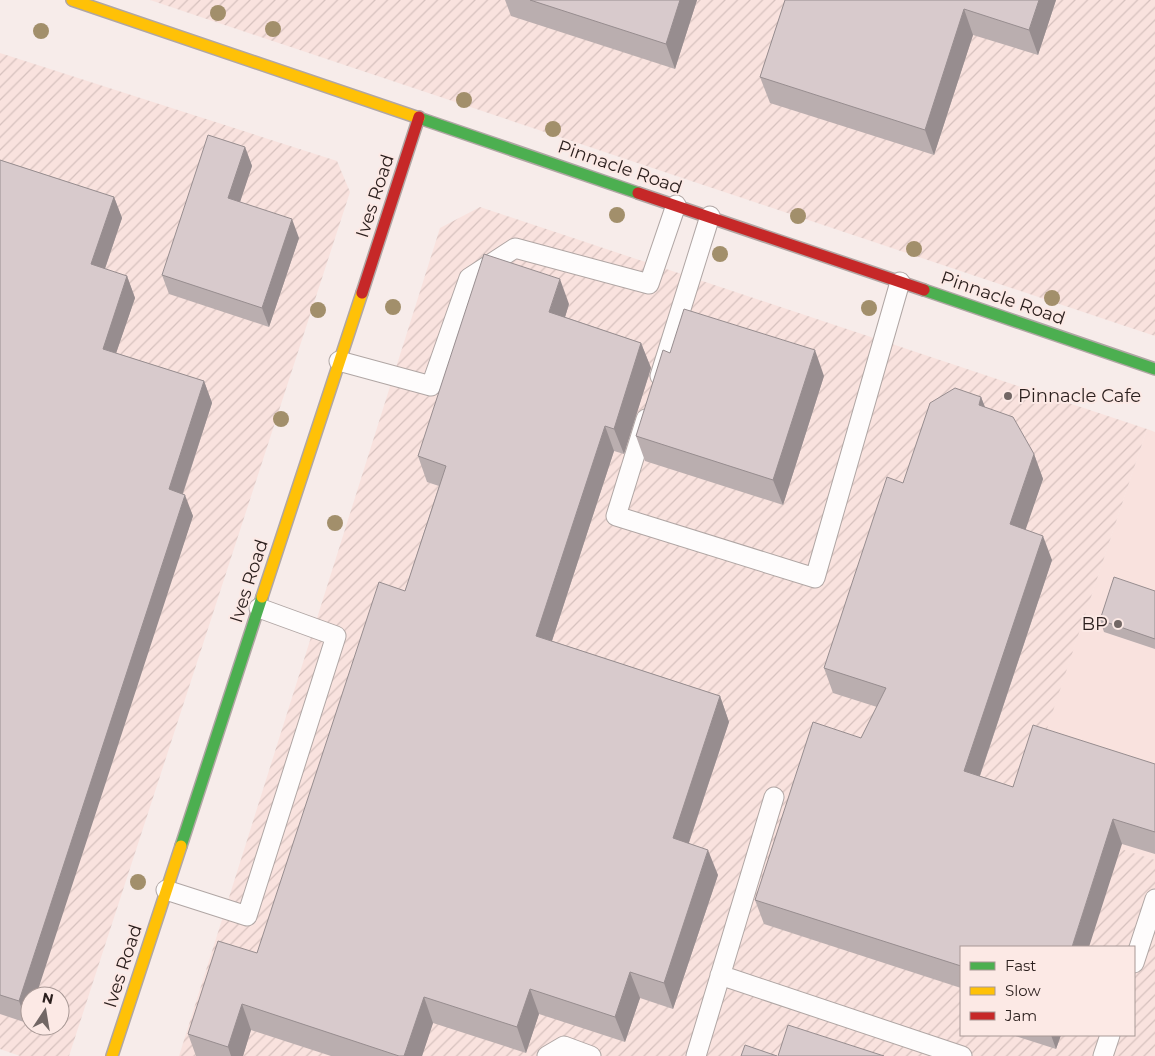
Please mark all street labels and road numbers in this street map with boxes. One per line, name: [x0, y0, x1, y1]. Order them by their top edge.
street label: Pinnacle Road: [555, 135, 685, 199]
street label: Ives Road: [351, 152, 399, 240]
street label: Pinnacle Road: [938, 266, 1068, 330]
street label: Ives Road: [225, 537, 273, 625]
street label: Ives Road: [99, 922, 147, 1010]

